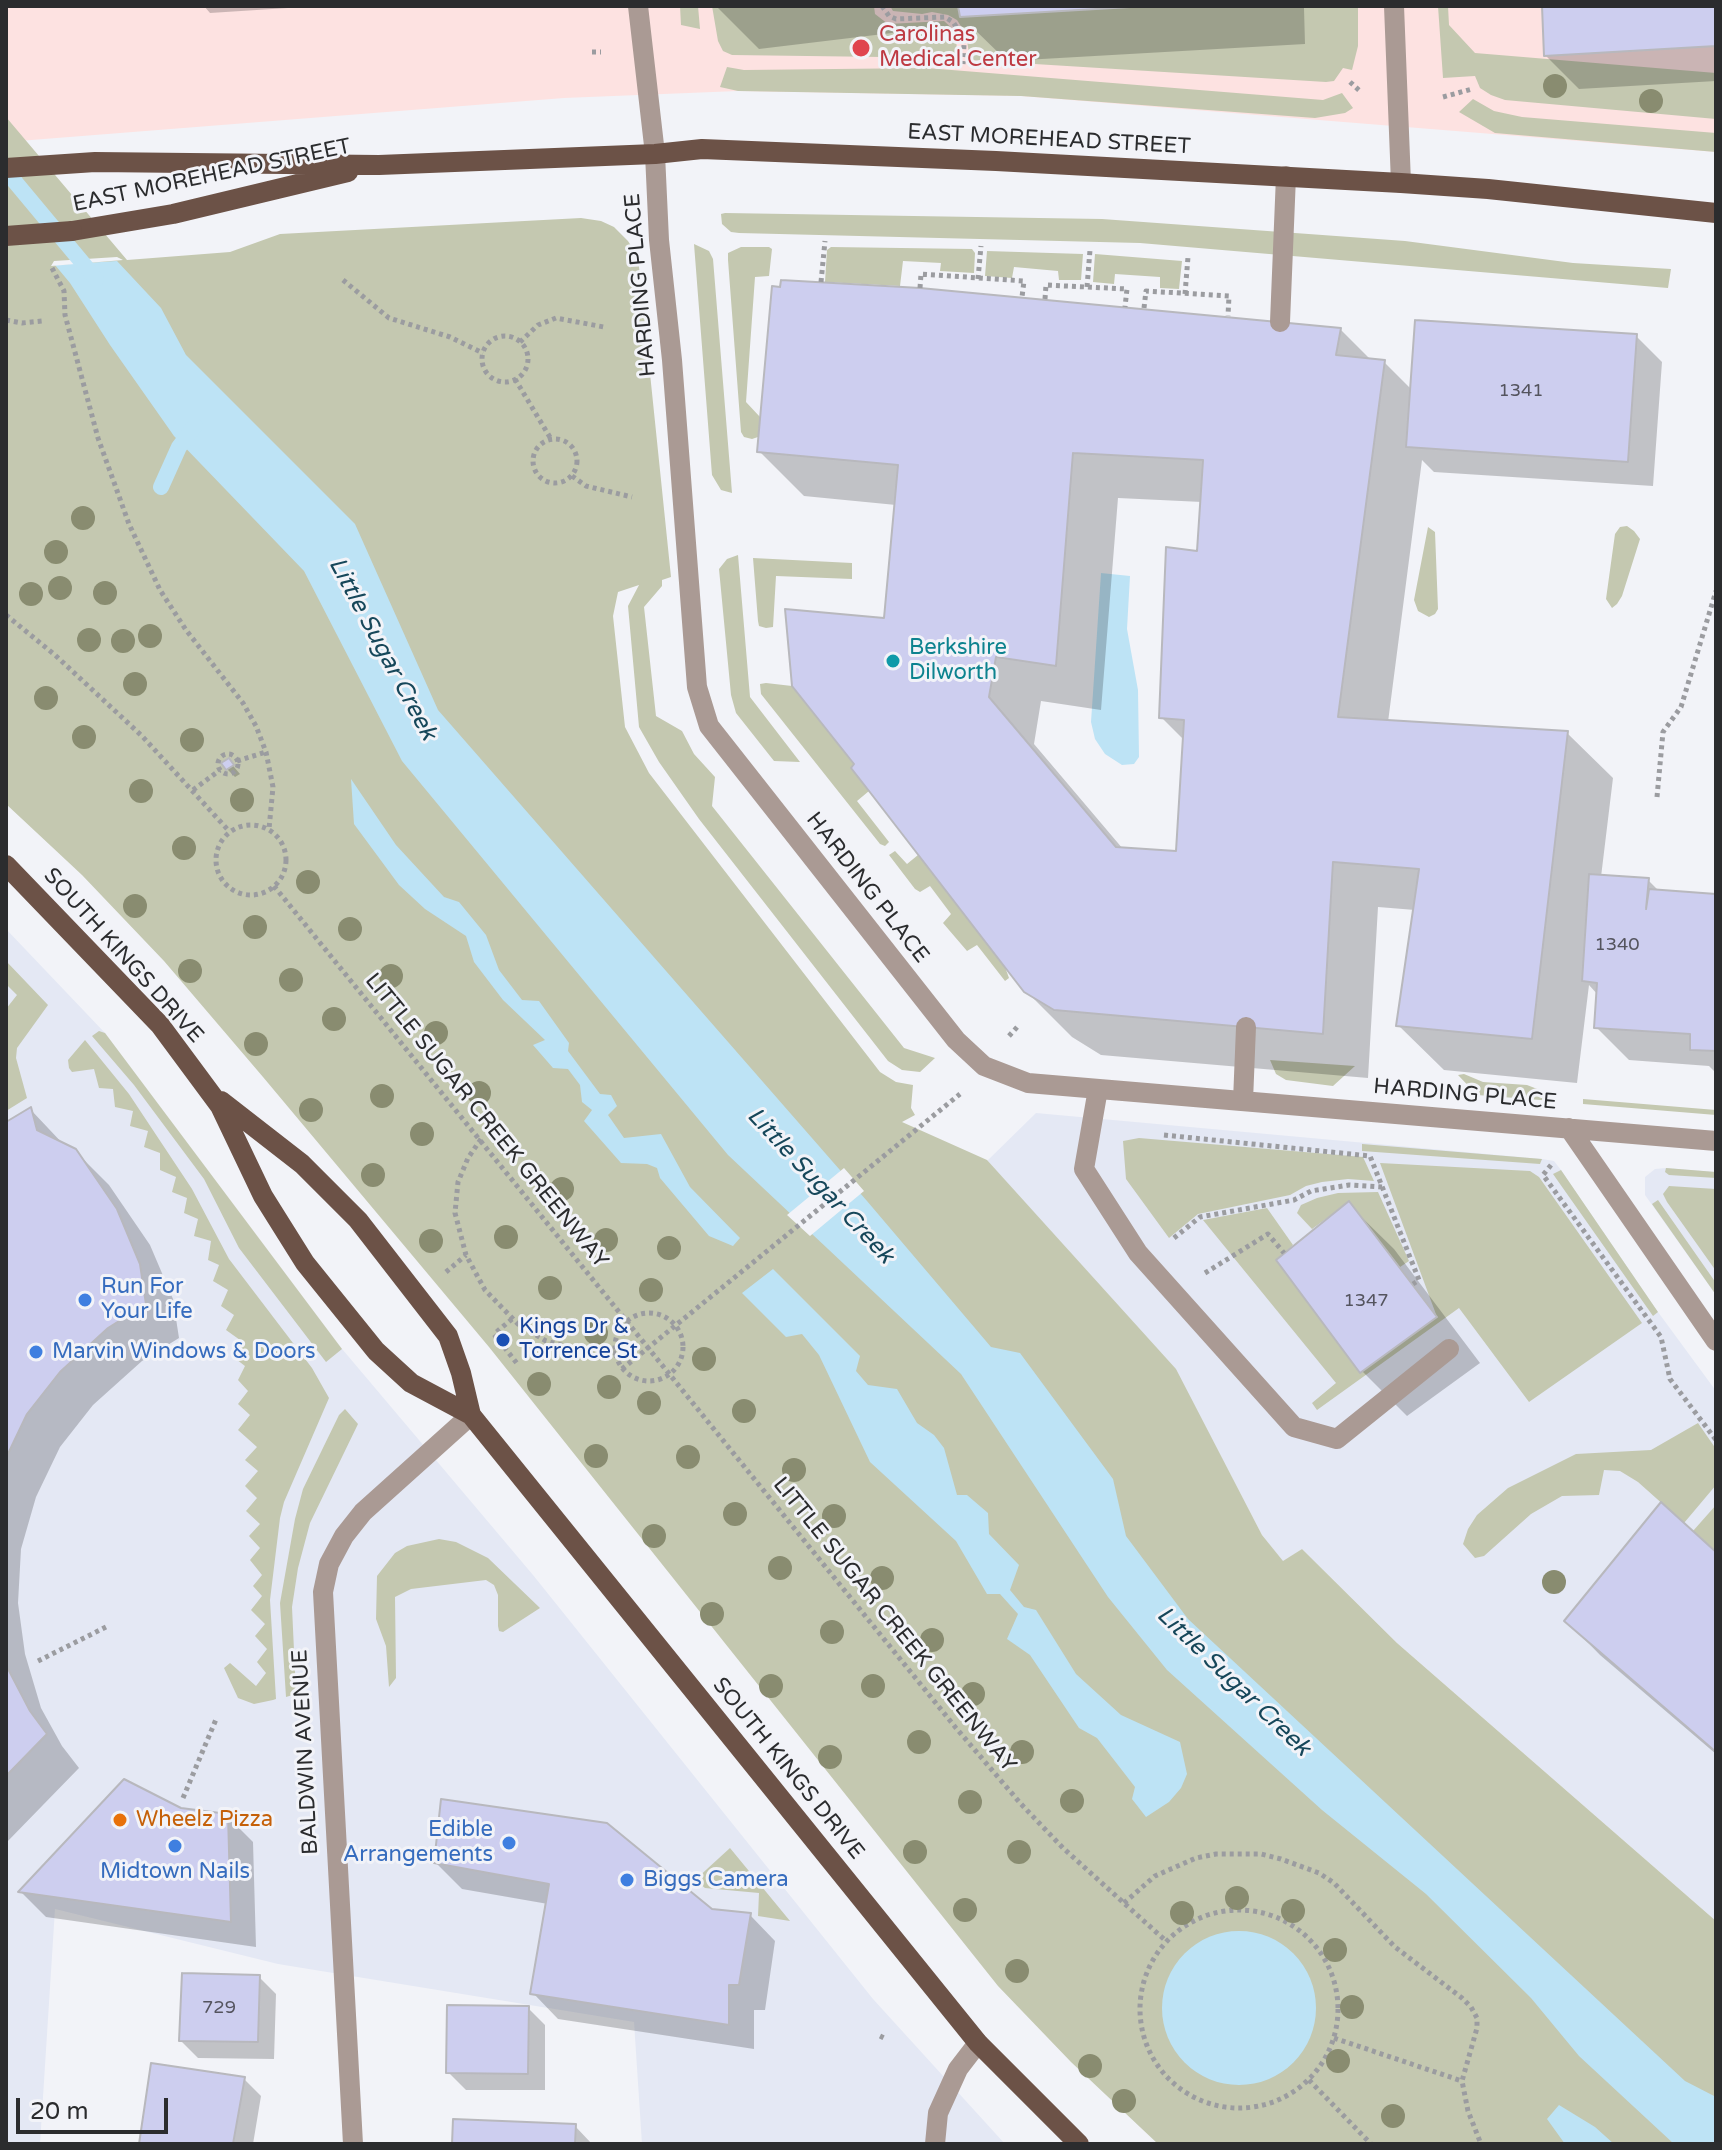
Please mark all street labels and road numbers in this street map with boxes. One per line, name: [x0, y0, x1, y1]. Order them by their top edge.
street label: EAST MOREHEAD STREET: [907, 119, 1191, 161]
street label: EAST MOREHEAD STREET: [71, 134, 353, 218]
street label: HARDING PLACE: [620, 192, 662, 378]
street label: HARDING PLACE: [800, 807, 934, 969]
street label: SOUTH KINGS DRIVE: [38, 863, 208, 1049]
street label: LITTLE SUGAR CREEK GREENWAY: [359, 968, 613, 1274]
street label: HARDING PLACE: [1372, 1074, 1558, 1116]
street label: LITTLE SUGAR CREEK GREENWAY: [767, 1472, 1021, 1778]
street label: BALDWIN AVENUE: [287, 1649, 325, 1855]
street label: SOUTH KINGS DRIVE: [707, 1673, 869, 1865]

